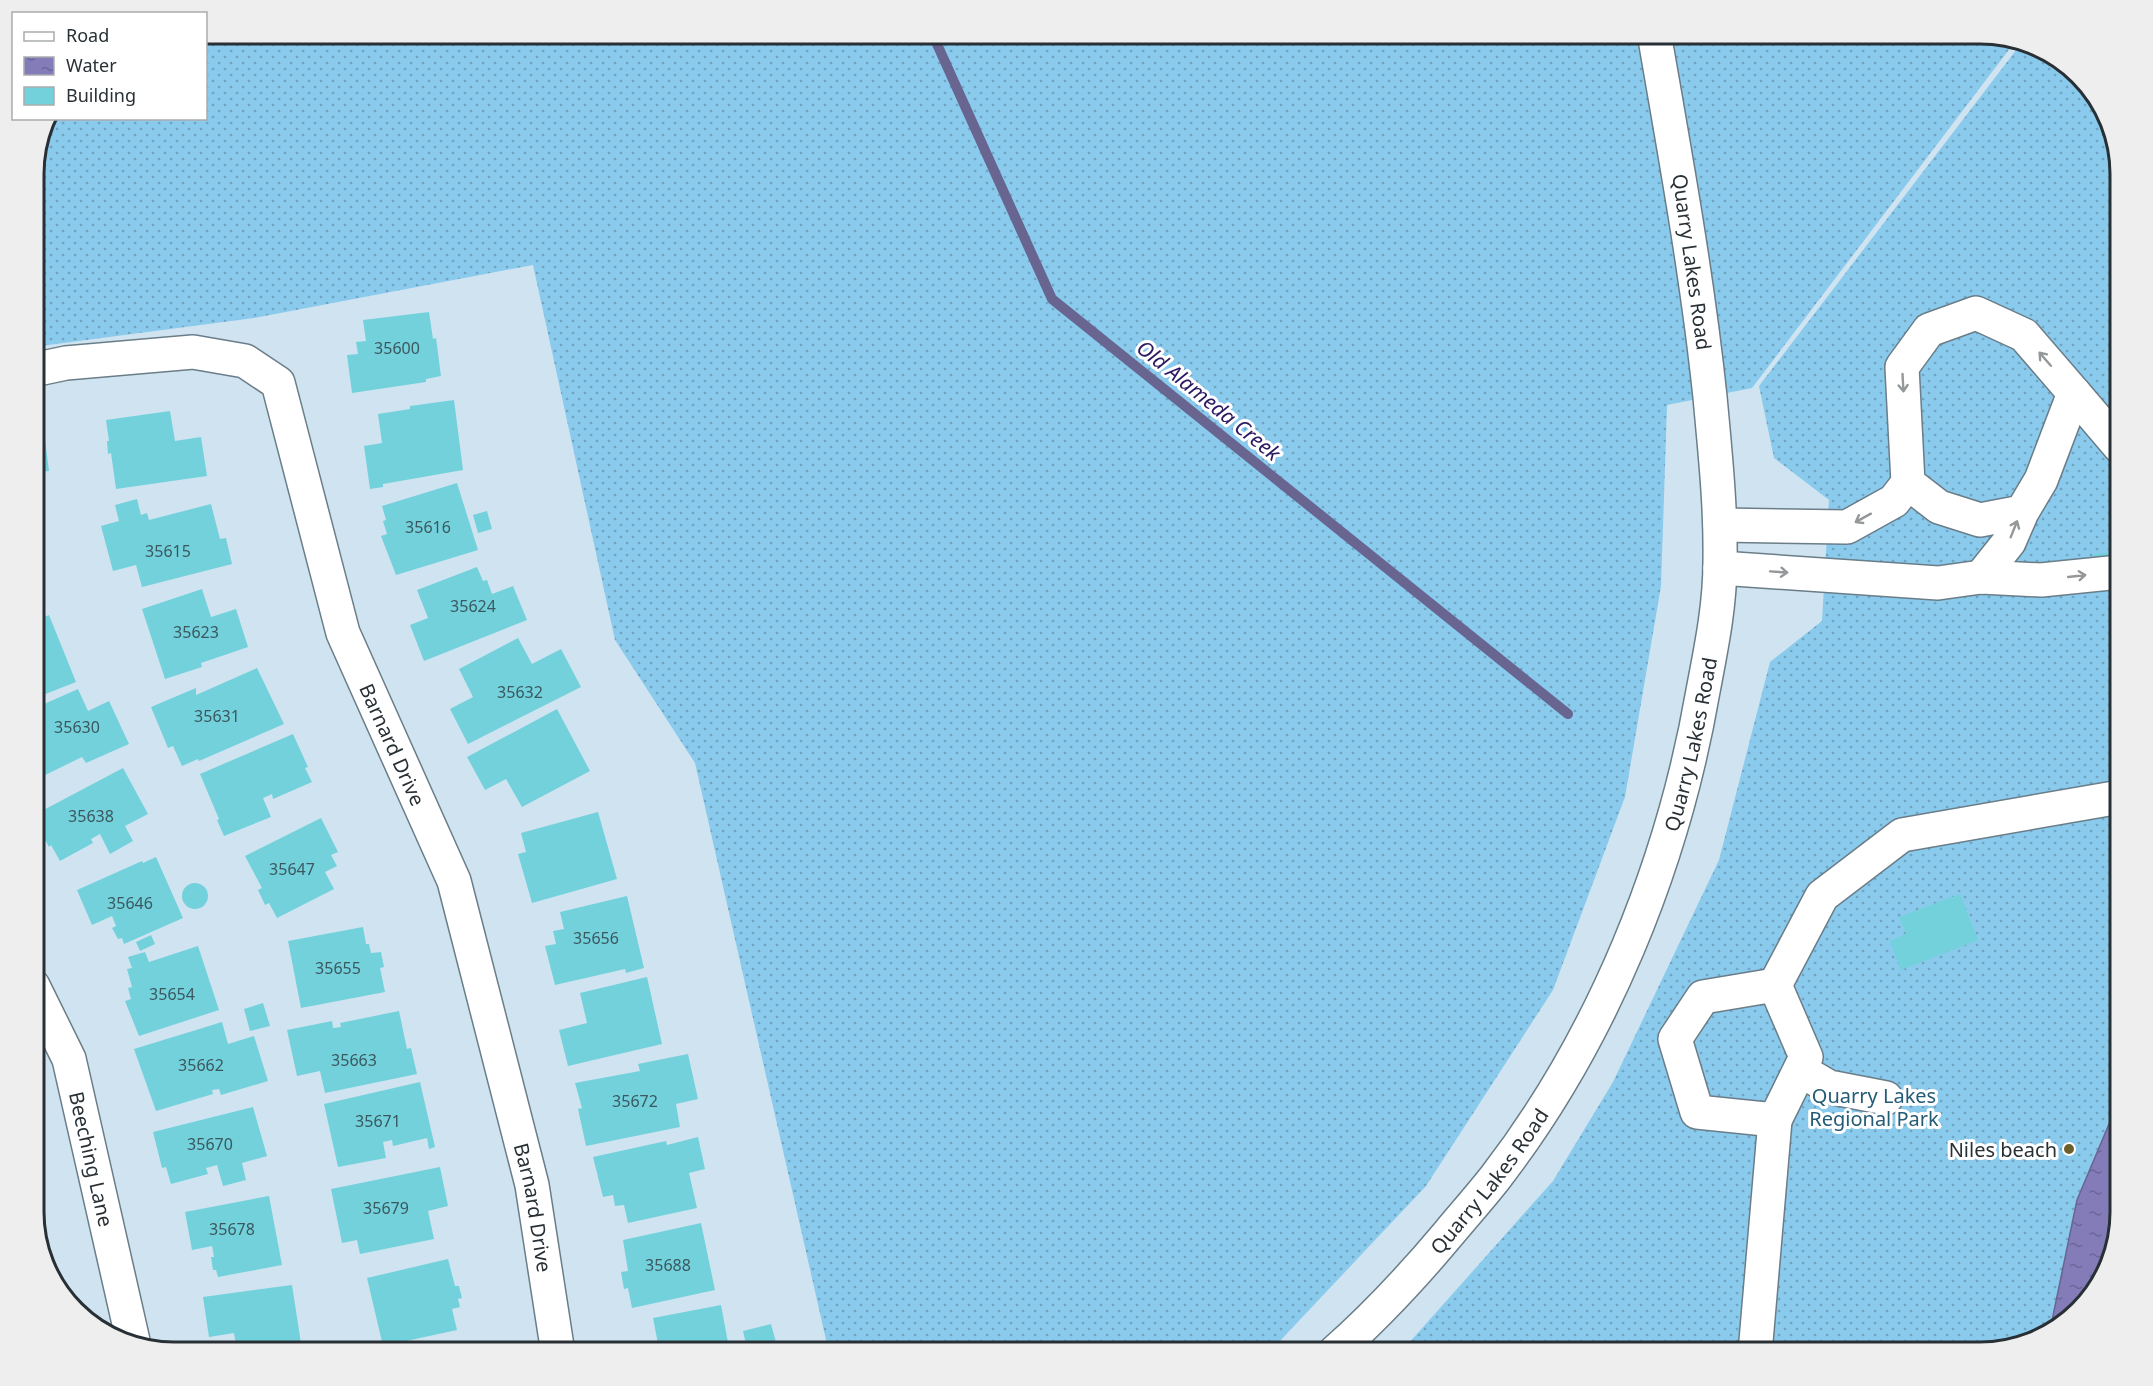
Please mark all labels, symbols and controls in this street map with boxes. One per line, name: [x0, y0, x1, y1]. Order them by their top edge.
legend: [12, 12, 207, 120]
text: Road: [66, 23, 109, 47]
text: Water: [66, 53, 117, 77]
text: Building: [66, 83, 136, 107]
street label: Quarry Lakes Road: [1666, 172, 1718, 352]
water label: Old Alameda Creek: [1131, 333, 1288, 468]
house number: 35600: [374, 337, 420, 359]
one-way arrow: [2038, 351, 2052, 367]
one-way arrow: [1898, 372, 1909, 392]
one-way arrow: [1855, 513, 1872, 525]
house number: 35616: [405, 516, 451, 538]
one-way arrow: [2009, 521, 2020, 539]
house number: 35615: [145, 540, 191, 562]
one-way arrow: [1768, 567, 1788, 578]
one-way arrow: [2067, 570, 2087, 581]
house number: 35624: [450, 595, 496, 617]
house number: 35623: [173, 621, 219, 643]
street label: Quarry Lakes Road: [1657, 655, 1723, 834]
street label: Barnard Drive: [354, 679, 432, 810]
house number: 35632: [497, 681, 543, 703]
house number: 35631: [194, 705, 240, 727]
house number: 35630: [54, 716, 100, 738]
house number: 35638: [68, 805, 114, 827]
house number: 35647: [269, 858, 315, 880]
house number: 35646: [107, 892, 153, 914]
house number: 35656: [573, 927, 619, 949]
house number: 35655: [315, 957, 361, 979]
house number: 35654: [149, 983, 195, 1005]
house number: 35663: [331, 1049, 377, 1071]
house number: 35662: [178, 1054, 224, 1076]
park label: Quarry Lakes Regional Park: [1809, 1082, 1939, 1132]
street label: Beeching Lane: [63, 1089, 120, 1229]
house number: 35672: [612, 1090, 658, 1112]
street label: Quarry Lakes Road: [1424, 1103, 1554, 1260]
house number: 35671: [355, 1110, 401, 1132]
house number: 35670: [187, 1133, 233, 1155]
place label: Niles beach: [1949, 1136, 2057, 1163]
street label: Barnard Drive: [508, 1140, 559, 1274]
marker: Niles beach: [2062, 1142, 2076, 1156]
house number: 35679: [363, 1197, 409, 1219]
house number: 35678: [209, 1218, 255, 1240]
house number: 35688: [645, 1254, 691, 1276]

